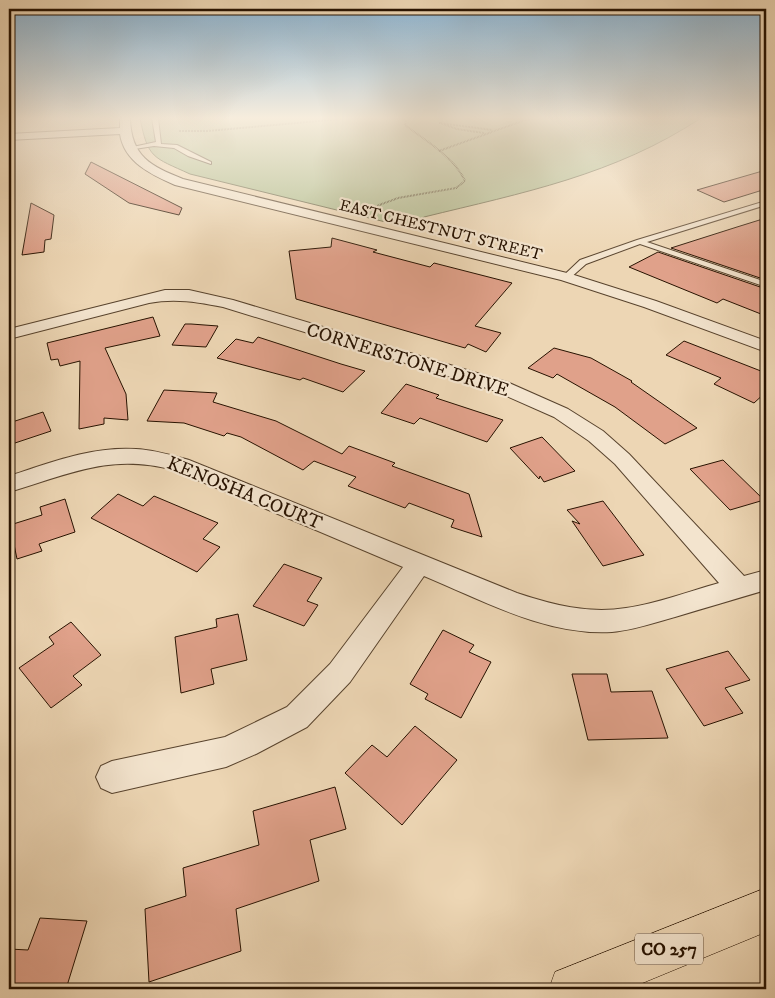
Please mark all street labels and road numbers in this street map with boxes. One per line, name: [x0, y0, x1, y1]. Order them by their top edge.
street label: EAST CHESTNUT STREET: [337, 195, 544, 265]
street label: CORNERSTONE DRIVE: [303, 319, 512, 402]
street label: KENOSHA COURT: [163, 452, 326, 535]
road number: CO 257: [635, 934, 703, 964]

